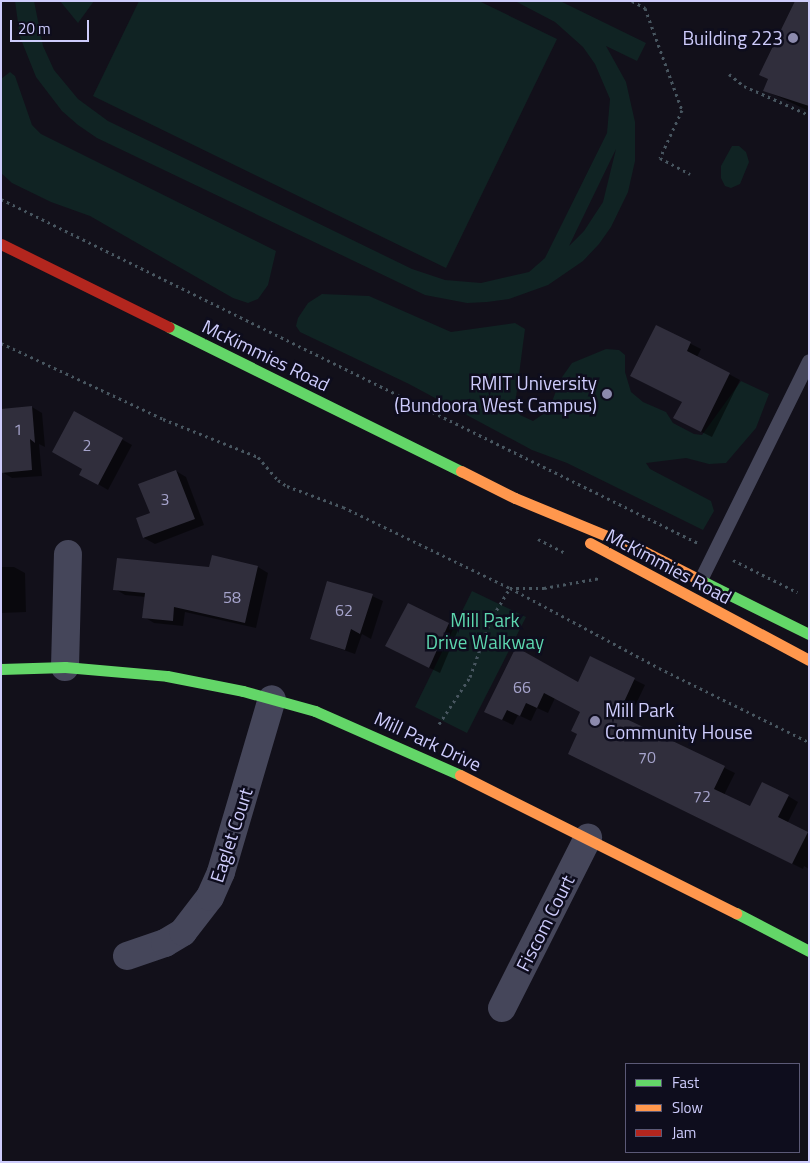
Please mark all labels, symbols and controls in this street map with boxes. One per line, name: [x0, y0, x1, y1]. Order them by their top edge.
scale bar: [12, 10, 91, 42]
text: 20 m: [18, 17, 51, 40]
place label: Building 223: [682, 27, 783, 49]
marker: Building 223: [787, 32, 799, 44]
street label: McKimmies Road: [199, 314, 333, 396]
place label: RMIT University (Bundoora West Campus): [394, 372, 597, 416]
marker: RMIT University (Bundoora West Campus): [601, 388, 613, 400]
house number: 1: [14, 419, 22, 439]
house number: 2: [83, 435, 91, 455]
house number: 3: [161, 489, 169, 509]
street label: McKimmies Road: [602, 523, 736, 609]
house number: 58: [223, 587, 241, 607]
house number: 62: [335, 600, 353, 620]
park label: Mill Park Drive Walkway: [426, 609, 544, 653]
house number: 66: [513, 677, 531, 697]
place label: Mill Park Community House: [605, 699, 753, 743]
street label: Mill Park Drive: [371, 706, 485, 776]
marker: Mill Park Community House: [589, 715, 601, 727]
house number: 70: [638, 747, 656, 767]
street label: Eaglet Court: [205, 785, 257, 885]
house number: 72: [693, 786, 711, 806]
street label: Fiscom Court: [511, 871, 579, 975]
legend: [625, 1063, 800, 1153]
text: Fast: [672, 1071, 699, 1094]
text: Slow: [672, 1096, 703, 1119]
text: Jam: [672, 1121, 696, 1144]

